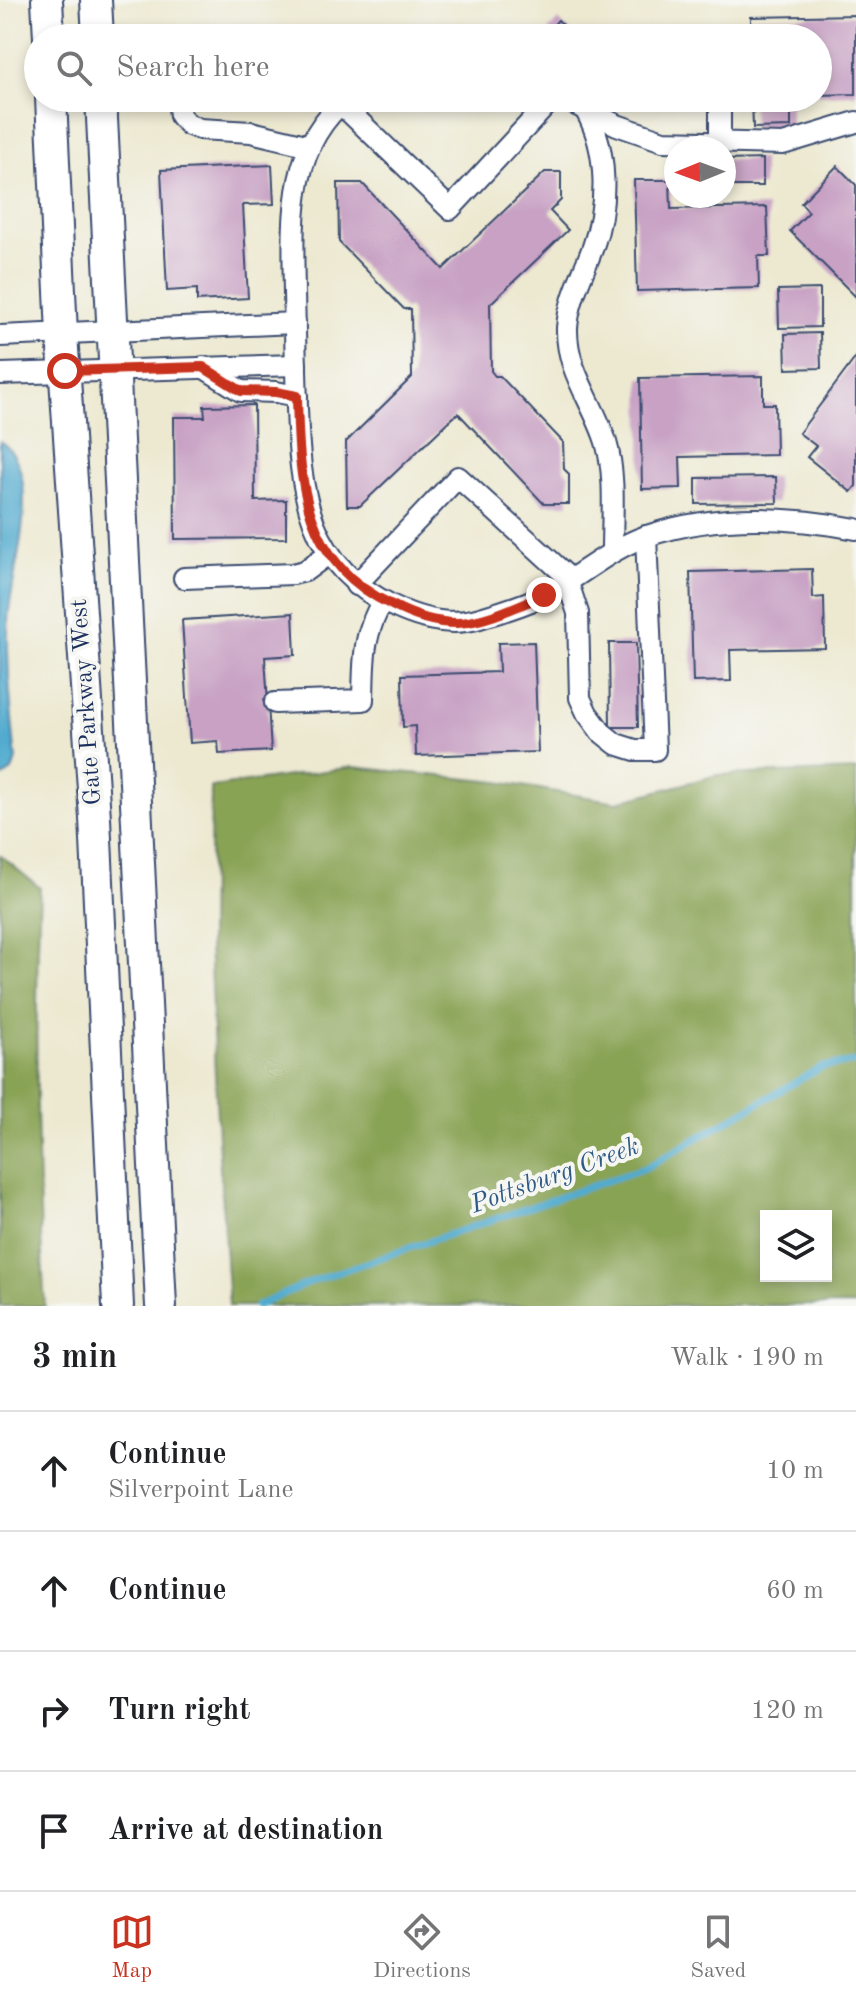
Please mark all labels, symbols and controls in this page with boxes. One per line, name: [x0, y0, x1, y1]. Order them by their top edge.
search box: [24, 24, 832, 112]
icon: search: [52, 46, 96, 90]
text: Search here: [116, 53, 270, 83]
north arrow: [664, 136, 736, 208]
route start: [47, 353, 83, 389]
route end: [526, 577, 562, 613]
street label: Gate Parkway West: [68, 598, 106, 806]
water label: Pottsburg Creek: [466, 1133, 643, 1219]
map controls: [760, 1210, 832, 1282]
button: layers: [760, 1210, 832, 1282]
text: 3 min: [32, 1341, 117, 1375]
text: Walk · 190 m: [670, 1345, 824, 1371]
text: Continue: [108, 1440, 227, 1470]
icon: ahead: [32, 1449, 76, 1493]
text: 10 m: [766, 1458, 824, 1484]
text: Silverpoint Lane: [108, 1477, 293, 1503]
icon: ahead: [32, 1569, 76, 1613]
text: Continue: [108, 1576, 227, 1606]
text: 60 m: [766, 1578, 824, 1604]
icon: right: [32, 1689, 76, 1733]
text: Turn right: [108, 1696, 250, 1726]
text: 120 m: [751, 1698, 824, 1724]
icon: arrive: [32, 1809, 76, 1853]
text: Arrive at destination: [108, 1816, 383, 1846]
tab: Map: [110, 1910, 154, 1985]
tab: Directions: [373, 1910, 471, 1985]
tab: Saved: [690, 1910, 746, 1985]

